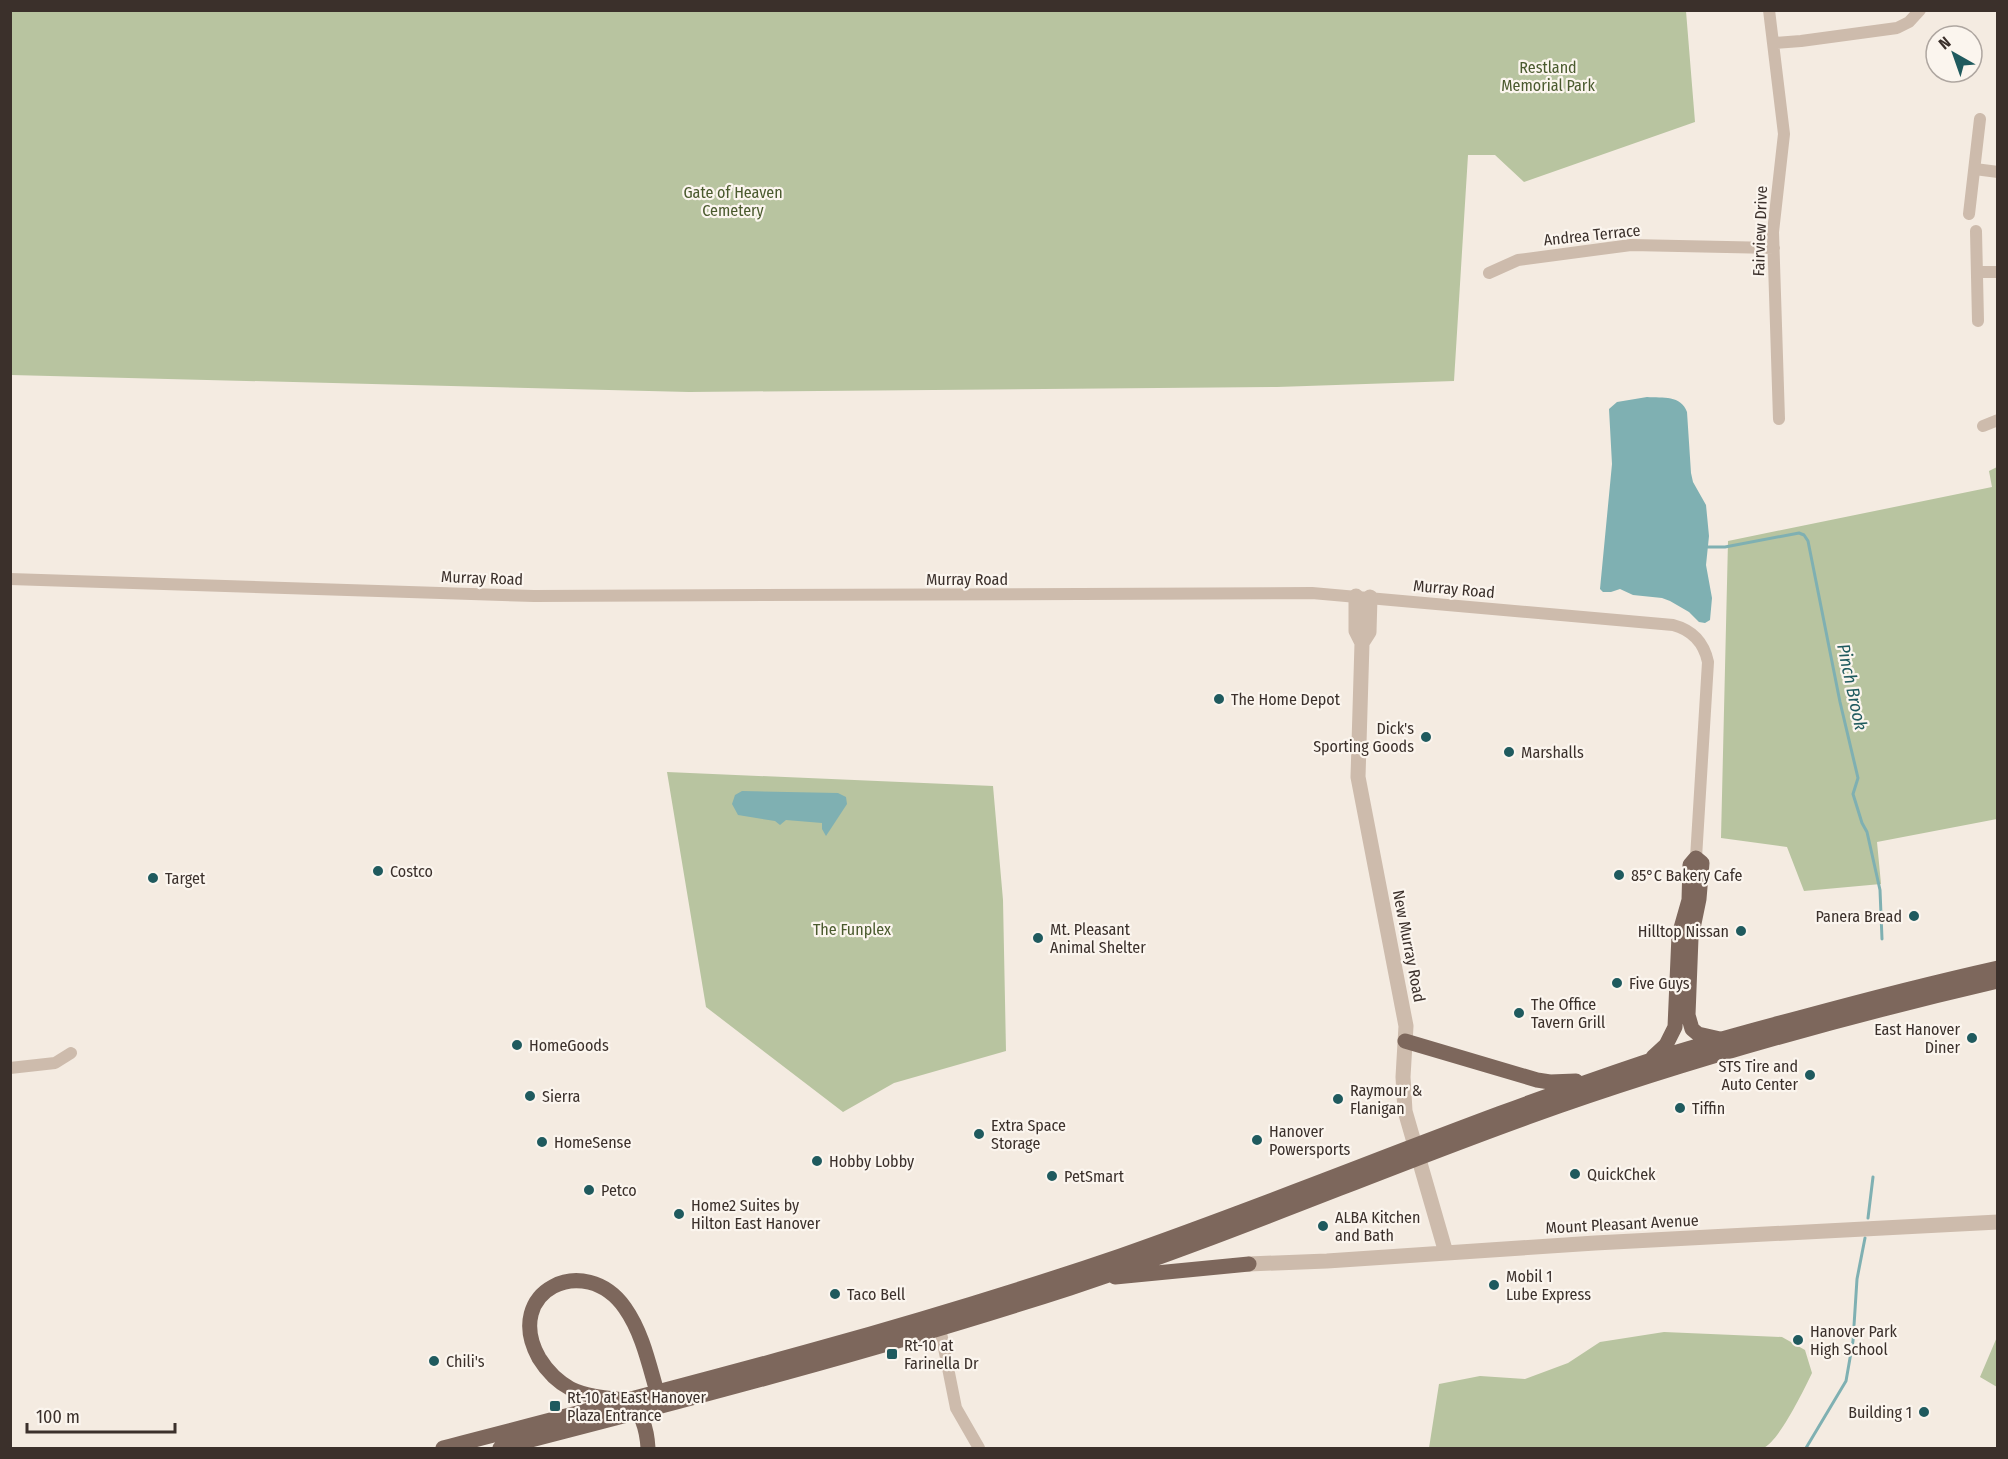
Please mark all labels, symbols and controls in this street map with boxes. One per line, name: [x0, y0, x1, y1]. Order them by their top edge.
north arrow: [1924, 24, 1984, 84]
text: N: [1935, 33, 1954, 53]
park label: Restland Memorial Park: [1501, 58, 1595, 95]
park label: Gate of Heaven Cemetery: [683, 183, 783, 220]
street label: Fairview Drive: [1749, 185, 1771, 277]
street label: Andrea Terrace: [1543, 220, 1641, 250]
street label: Murray Road: [441, 567, 523, 589]
street label: Murray Road: [926, 570, 1008, 589]
street label: Murray Road: [1412, 576, 1496, 602]
water label: Pinch Brook: [1832, 642, 1872, 732]
place label: The Home Depot: [1231, 690, 1341, 709]
marker: The Home Depot: [1212, 692, 1226, 706]
place label: Dick's Sporting Goods: [1313, 719, 1414, 756]
marker: Dick's Sporting Goods: [1419, 730, 1433, 744]
place label: Marshalls: [1521, 743, 1584, 762]
marker: Marshalls: [1502, 745, 1516, 759]
place label: Costco: [390, 862, 433, 881]
marker: Costco: [371, 864, 385, 878]
place label: 85°C Bakery Cafe: [1631, 866, 1742, 885]
marker: 85°C Bakery Cafe: [1612, 868, 1626, 882]
place label: Target: [165, 869, 206, 888]
marker: Target: [146, 871, 160, 885]
street label: New Murray Road: [1389, 888, 1429, 1004]
place label: Panera Bread: [1816, 907, 1902, 926]
marker: Panera Bread: [1907, 909, 1921, 923]
park label: The Funplex: [813, 920, 891, 939]
place label: Mt. Pleasant Animal Shelter: [1050, 920, 1146, 957]
place label: Hilltop Nissan: [1638, 922, 1729, 941]
marker: Hilltop Nissan: [1734, 924, 1748, 938]
marker: Mt. Pleasant Animal Shelter: [1031, 931, 1045, 945]
place label: Five Guys: [1629, 974, 1690, 993]
marker: Five Guys: [1610, 976, 1624, 990]
place label: The Office Tavern Grill: [1531, 995, 1605, 1032]
marker: The Office Tavern Grill: [1512, 1006, 1526, 1020]
place label: East Hanover Diner: [1874, 1020, 1960, 1057]
marker: East Hanover Diner: [1965, 1031, 1979, 1045]
place label: HomeGoods: [529, 1036, 609, 1055]
marker: HomeGoods: [510, 1038, 524, 1052]
place label: STS Tire and Auto Center: [1719, 1057, 1798, 1094]
marker: STS Tire and Auto Center: [1803, 1068, 1817, 1082]
place label: Raymour & Flanigan: [1350, 1081, 1423, 1118]
place label: Sierra: [542, 1087, 581, 1106]
marker: Sierra: [523, 1089, 537, 1103]
marker: Raymour & Flanigan: [1331, 1092, 1345, 1106]
place label: Tiffin: [1692, 1099, 1725, 1118]
marker: Tiffin: [1673, 1101, 1687, 1115]
place label: Extra Space Storage: [991, 1116, 1066, 1153]
place label: Hanover Powersports: [1269, 1122, 1351, 1159]
marker: Extra Space Storage: [972, 1127, 986, 1141]
place label: HomeSense: [554, 1133, 631, 1152]
marker: Hanover Powersports: [1250, 1133, 1264, 1147]
marker: HomeSense: [535, 1135, 549, 1149]
place label: Hobby Lobby: [829, 1152, 915, 1171]
marker: Hobby Lobby: [810, 1154, 824, 1168]
place label: QuickChek: [1587, 1165, 1656, 1184]
place label: PetSmart: [1064, 1167, 1125, 1186]
marker: QuickChek: [1568, 1167, 1582, 1181]
marker: PetSmart: [1045, 1169, 1059, 1183]
place label: Petco: [601, 1181, 637, 1200]
marker: Petco: [582, 1183, 596, 1197]
place label: Home2 Suites by Hilton East Hanover: [691, 1196, 821, 1233]
marker: Home2 Suites by Hilton East Hanover: [672, 1207, 686, 1221]
place label: ALBA Kitchen and Bath: [1335, 1208, 1420, 1245]
street label: Mount Pleasant Avenue: [1545, 1210, 1699, 1238]
marker: ALBA Kitchen and Bath: [1316, 1219, 1330, 1233]
place label: Mobil 1 Lube Express: [1506, 1267, 1591, 1304]
marker: Mobil 1 Lube Express: [1487, 1278, 1501, 1292]
place label: Taco Bell: [847, 1285, 905, 1304]
marker: Taco Bell: [828, 1287, 842, 1301]
place label: Hanover Park High School: [1810, 1322, 1898, 1359]
marker: Hanover Park High School: [1791, 1333, 1805, 1347]
place label: Rt-10 at Farinella Dr: [904, 1336, 979, 1373]
marker: Rt-10 at Farinella Dr: [885, 1347, 899, 1361]
place label: Chili's: [446, 1352, 485, 1371]
marker: Chili's: [427, 1354, 441, 1368]
place label: Rt-10 at East Hanover Plaza Entrance: [567, 1388, 706, 1425]
scale bar: [27, 1396, 176, 1434]
marker: Rt-10 at East Hanover Plaza Entrance: [548, 1399, 562, 1413]
place label: Building 1: [1848, 1403, 1912, 1422]
marker: Building 1: [1917, 1405, 1931, 1419]
text: 100 m: [36, 1406, 80, 1428]

